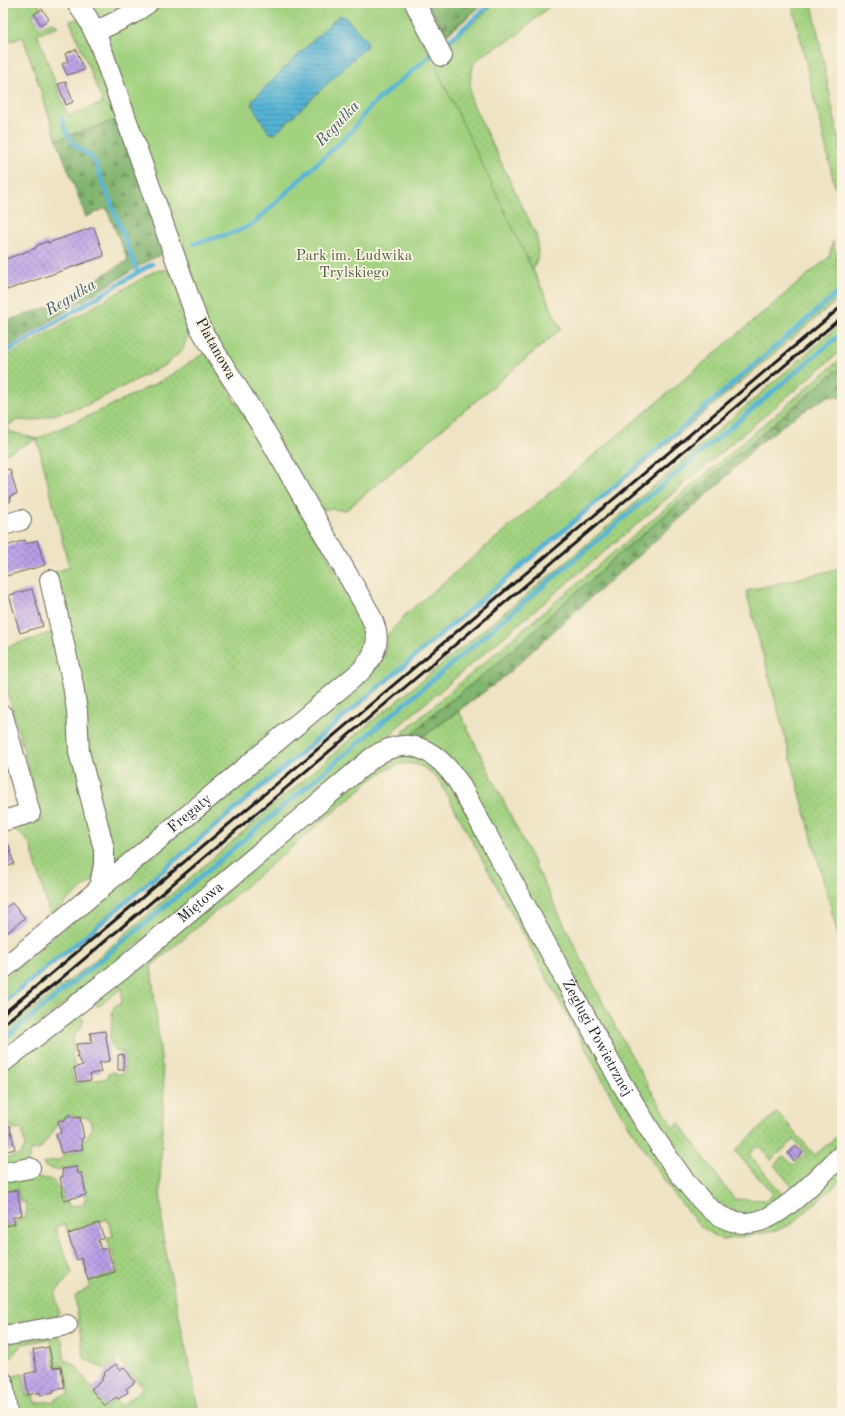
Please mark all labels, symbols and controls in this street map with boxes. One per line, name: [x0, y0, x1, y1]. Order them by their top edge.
water label: Regułka: [312, 98, 363, 150]
park label: Park im. Ludwika Trylskiego: [296, 249, 413, 281]
water label: Regułka: [42, 277, 99, 320]
street label: Platanowa: [192, 316, 238, 383]
street label: Fregaty: [165, 791, 215, 836]
street label: Miętowa: [175, 879, 227, 926]
street label: Żeglugi Powietrznej: [559, 976, 635, 1099]

